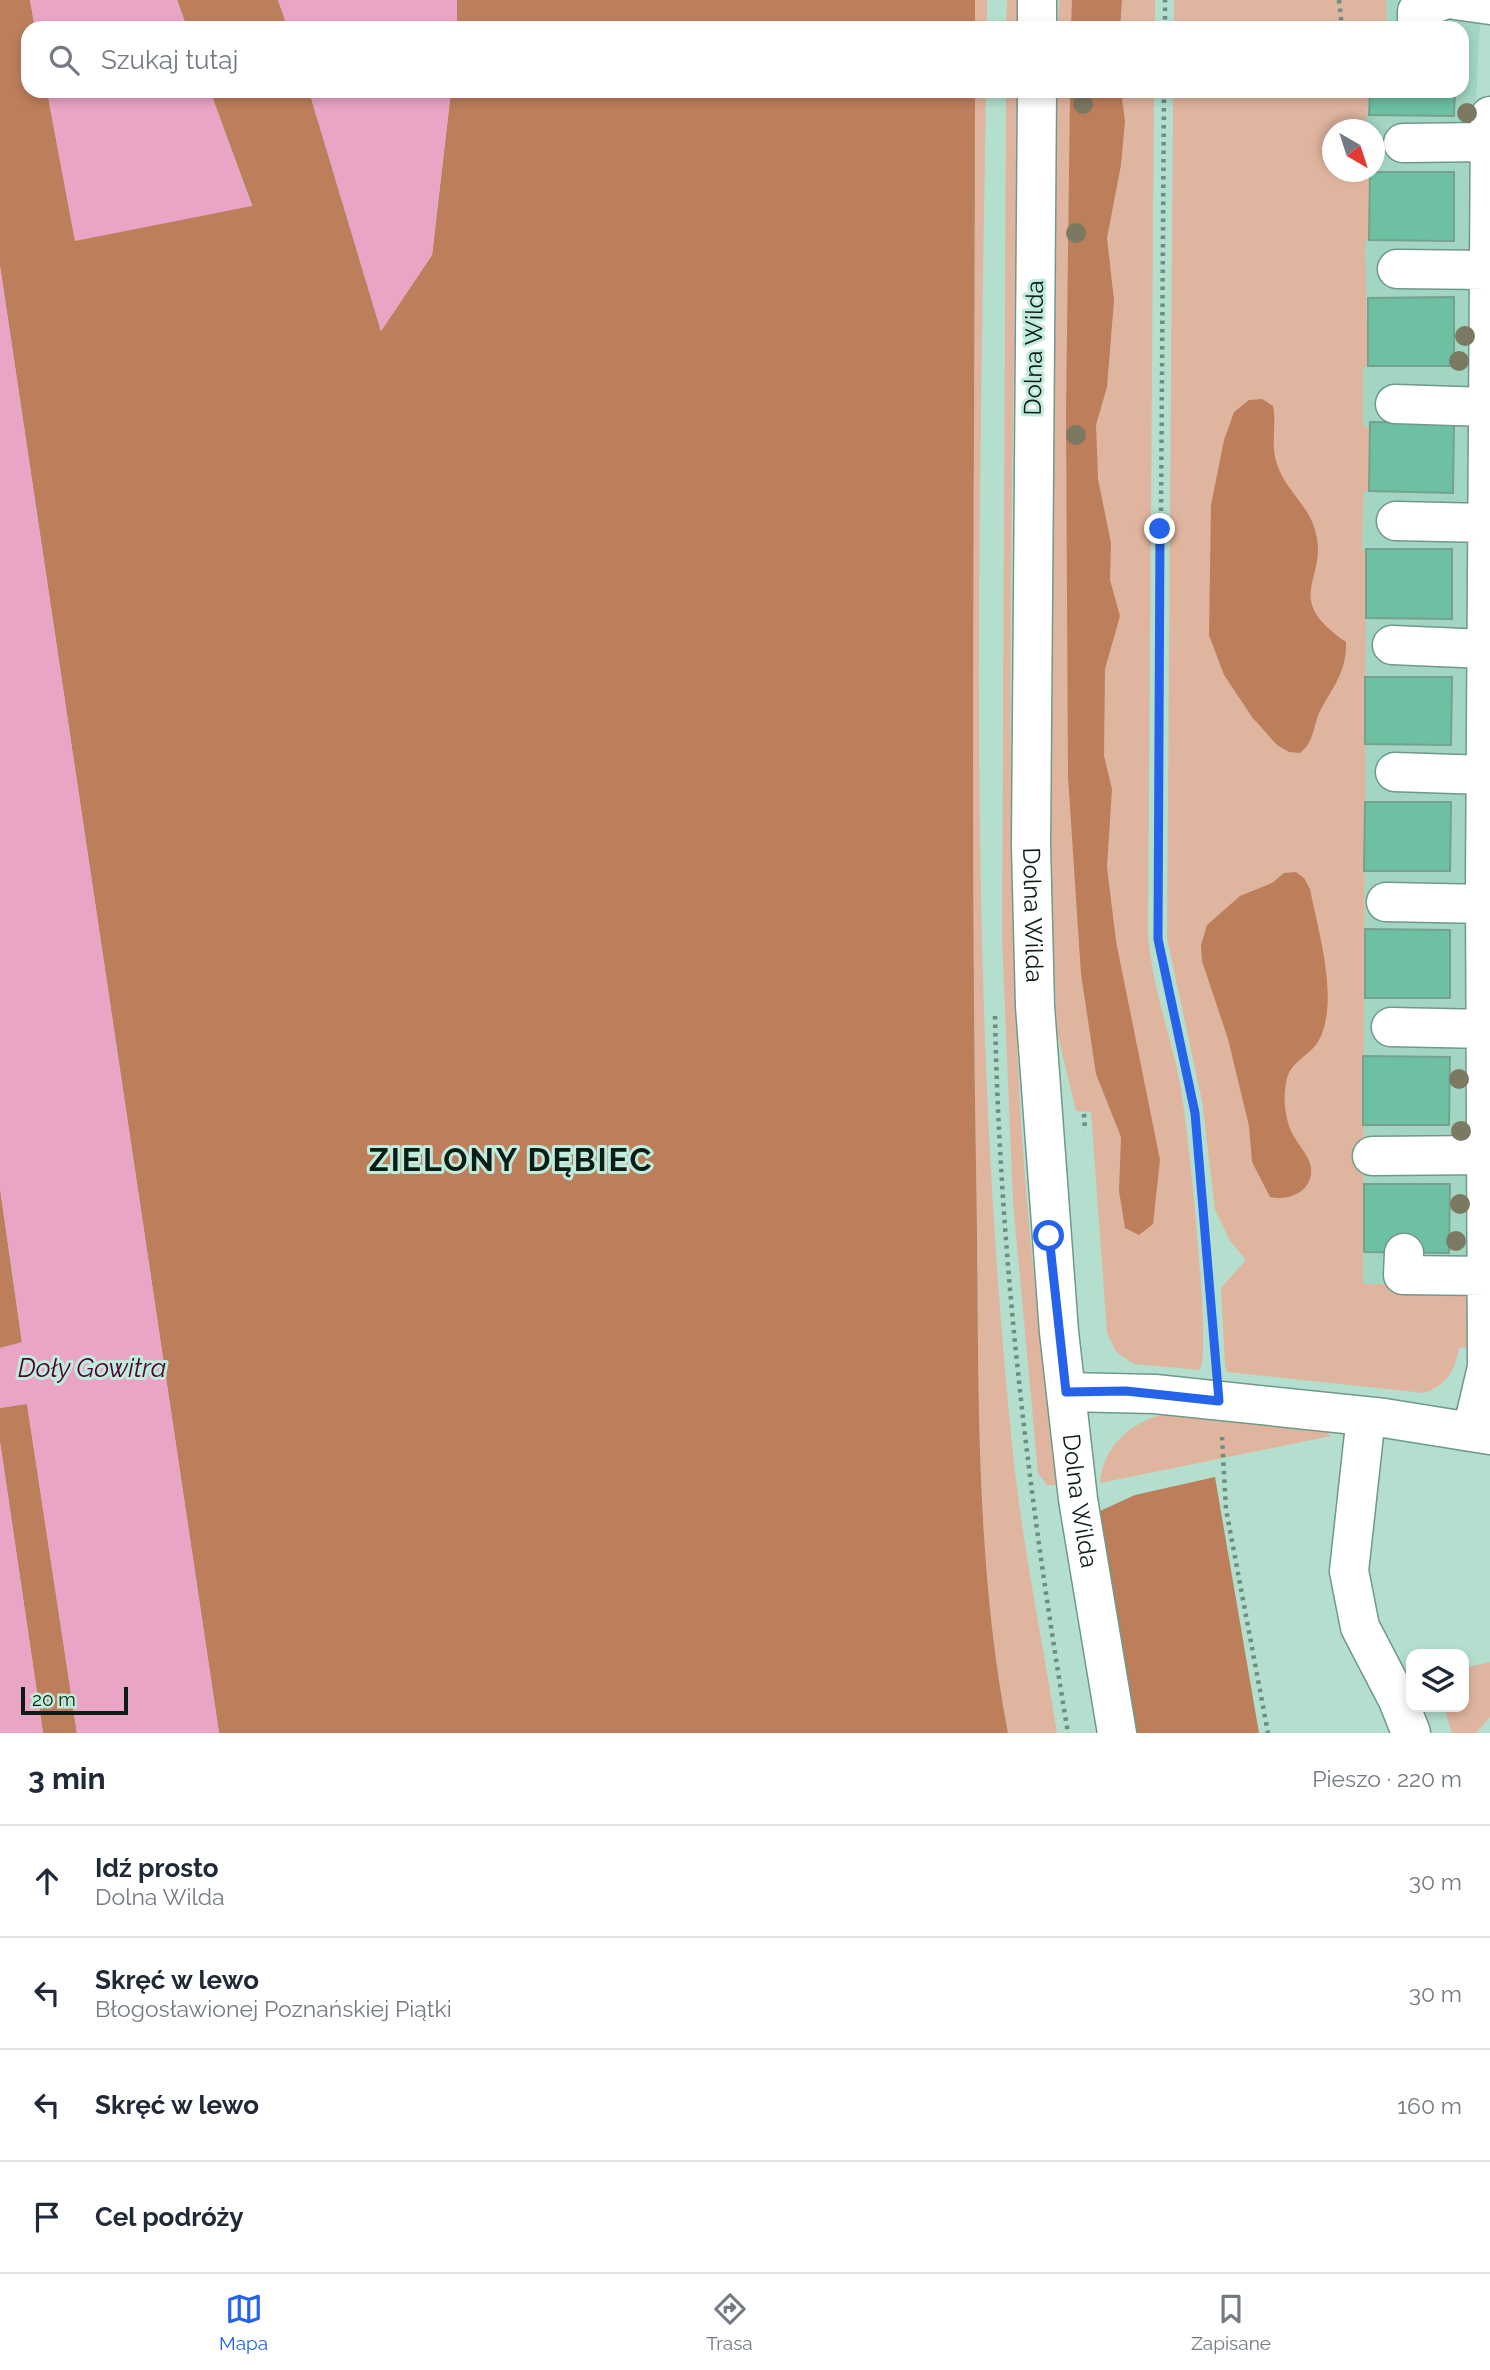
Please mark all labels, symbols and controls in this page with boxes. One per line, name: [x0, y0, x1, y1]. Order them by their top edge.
search box: [21, 21, 1469, 98]
icon: search: [45, 41, 83, 79]
text: Szukaj tutaj: [101, 45, 238, 75]
north arrow: [1322, 119, 1385, 182]
street label: Dolna Wilda: [1018, 280, 1049, 416]
route end: [1144, 513, 1175, 544]
street label: Dolna Wilda: [1017, 847, 1049, 983]
district label: ZIELONY DĘBIEC: [369, 1141, 653, 1178]
route start: [1033, 1220, 1064, 1251]
water label: Doły Gowitra: [18, 1353, 166, 1383]
street label: Dolna Wilda: [1057, 1432, 1104, 1570]
map controls: [1406, 1649, 1469, 1712]
button: layers: [1406, 1649, 1469, 1712]
scale bar: [21, 1684, 128, 1716]
text: 20 m: [32, 1688, 76, 1710]
text: 3 min: [28, 1761, 106, 1796]
text: Pieszo · 220 m: [1312, 1765, 1462, 1792]
text: Idź prosto: [95, 1853, 219, 1883]
icon: ahead: [28, 1862, 66, 1900]
text: 30 m: [1409, 1868, 1462, 1895]
text: Dolna Wilda: [95, 1883, 225, 1910]
text: Skręć w lewo: [95, 1965, 259, 1995]
icon: left: [28, 1974, 66, 2012]
text: 30 m: [1409, 1980, 1462, 2007]
text: Błogosławionej Poznańskiej Piątki: [95, 1995, 452, 2022]
icon: left: [28, 2086, 66, 2124]
text: Skręć w lewo: [95, 2090, 259, 2120]
text: 160 m: [1397, 2092, 1462, 2119]
icon: arrive: [28, 2198, 66, 2236]
text: Cel podróży: [95, 2202, 244, 2232]
tab: Mapa: [219, 2290, 268, 2354]
tab: Trasa: [706, 2290, 753, 2354]
tab: Zapisane: [1191, 2290, 1271, 2354]

